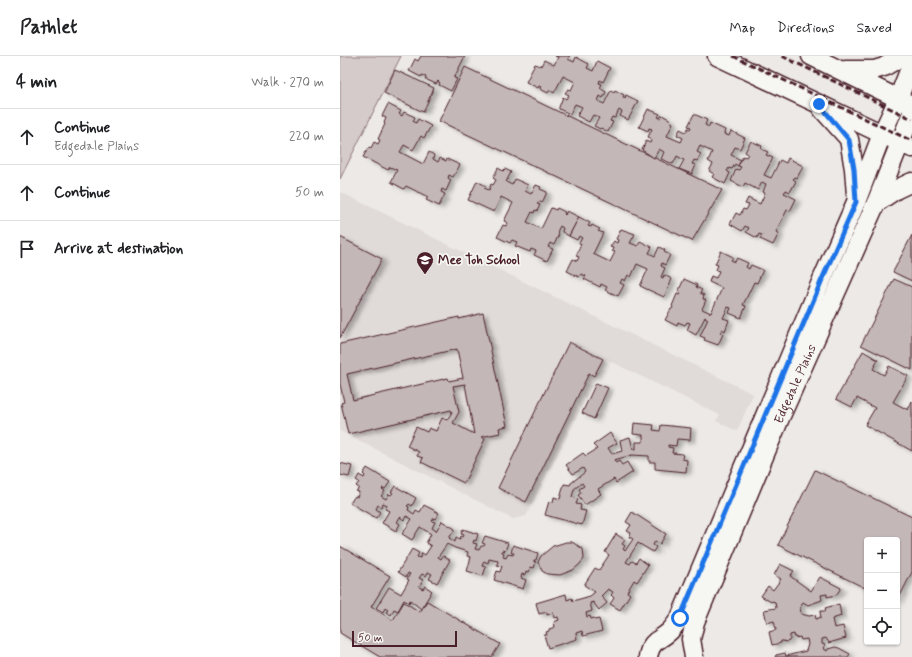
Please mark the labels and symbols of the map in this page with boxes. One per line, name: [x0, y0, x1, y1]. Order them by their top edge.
route end: [810, 95, 828, 113]
school or university icon: Mee Toh School: [415, 250, 435, 275]
place label: Mee Toh School: [438, 252, 520, 269]
street label: Edgedale Plains: [770, 341, 820, 426]
route start: [671, 609, 689, 627]
scale bar: [352, 629, 457, 648]

